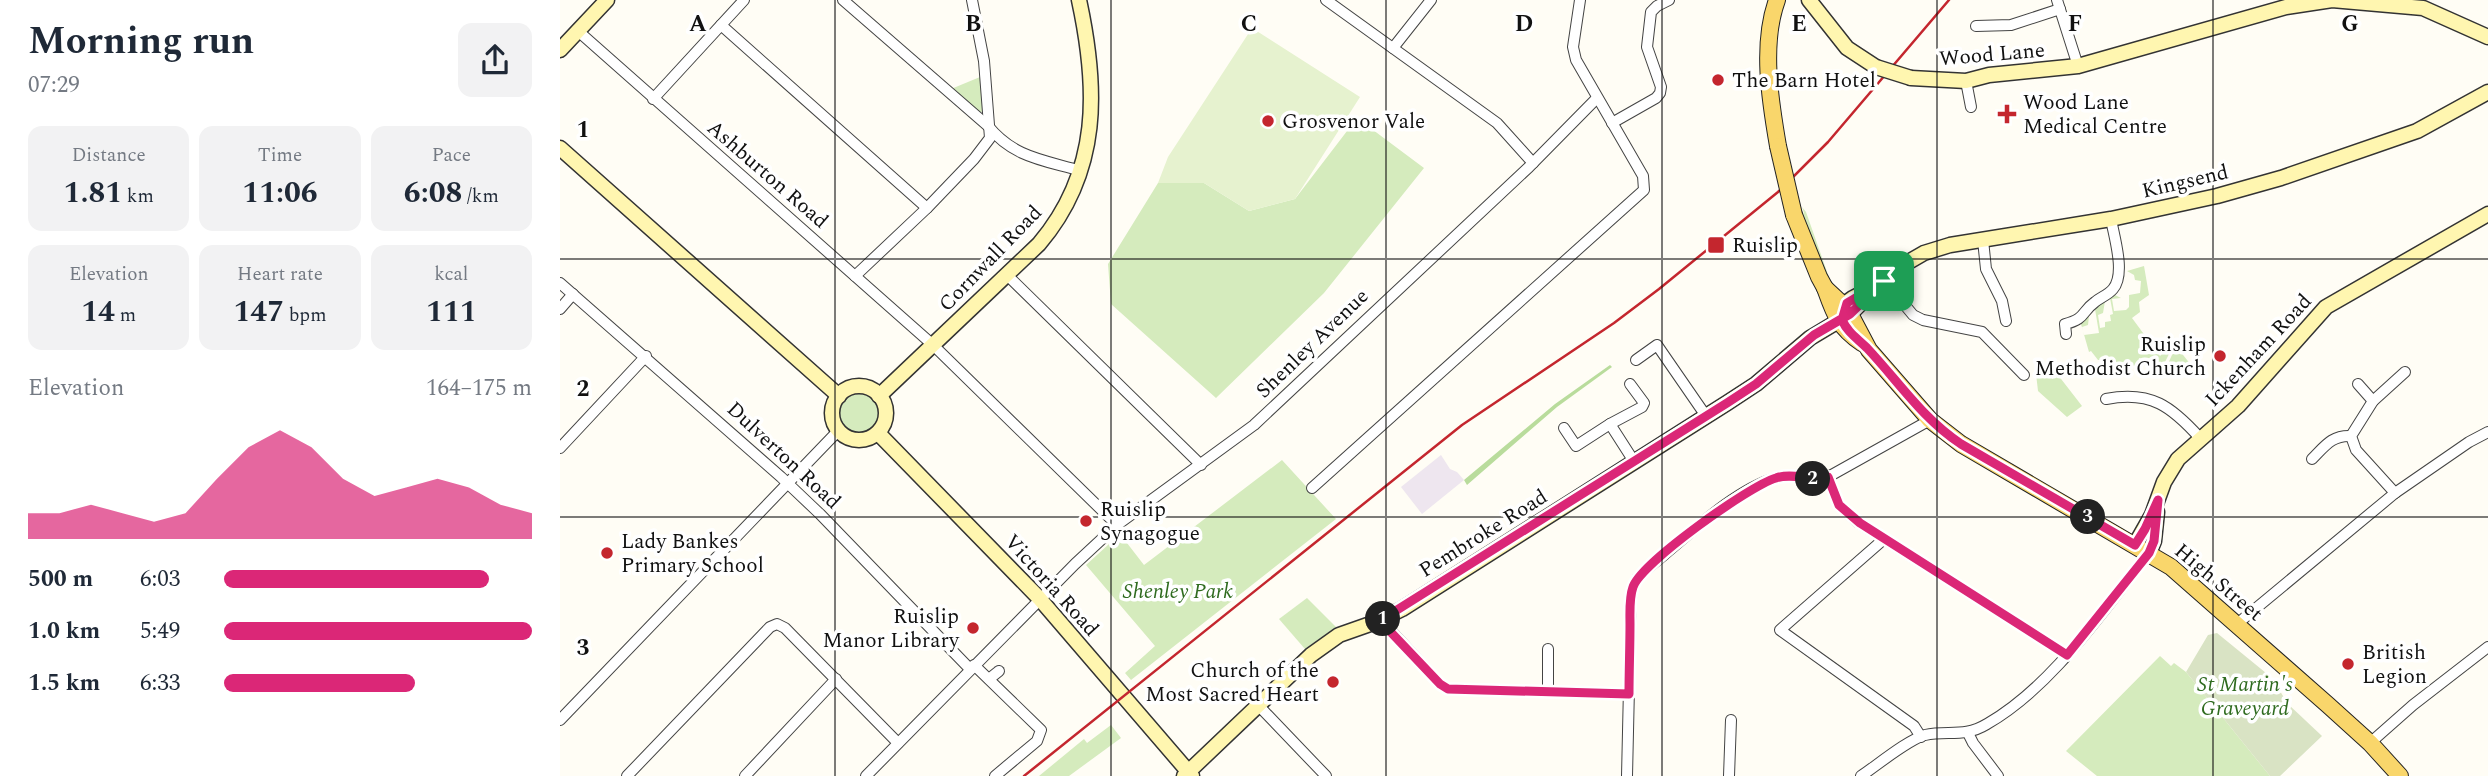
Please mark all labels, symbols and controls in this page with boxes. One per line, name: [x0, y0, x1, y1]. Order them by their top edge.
text: A: [689, 7, 707, 42]
text: B: [965, 7, 981, 42]
text: C: [1241, 7, 1257, 42]
text: D: [1515, 7, 1533, 42]
text: E: [1791, 7, 1807, 42]
text: F: [2068, 7, 2082, 42]
text: G: [2341, 7, 2359, 42]
text: Morning run: [28, 13, 254, 71]
button: share: [458, 23, 532, 97]
street label: Wood Lane: [1938, 34, 2046, 76]
place label: The Barn Hotel: [1732, 65, 1876, 97]
text: 07:29: [28, 68, 80, 103]
marker: The Barn Hotel: [1710, 72, 1726, 88]
place label: Wood Lane Medical Centre: [2023, 87, 2167, 143]
marker: Wood Lane Medical Centre: [1997, 104, 2017, 124]
place label: Grosvenor Vale: [1282, 106, 1425, 138]
text: 1: [577, 113, 589, 148]
street label: Ashburton Road: [699, 113, 835, 237]
marker: Grosvenor Vale: [1260, 113, 1276, 129]
text: Distance: [72, 141, 146, 170]
text: Time: [258, 141, 302, 170]
text: Pace: [432, 141, 471, 170]
street label: Kingsend: [2139, 156, 2232, 207]
text: 1.81: [64, 170, 122, 216]
text: 11:06: [242, 170, 318, 216]
text: 6:08: [404, 170, 462, 216]
text: km: [122, 182, 154, 211]
text: /km: [462, 182, 499, 211]
street label: Cornwall Road: [931, 198, 1050, 319]
place label: Ruislip: [1732, 230, 1798, 262]
marker: Ruislip: [1706, 235, 1726, 255]
pin: [1854, 251, 1914, 311]
text: Elevation: [69, 260, 148, 289]
text: Heart rate: [237, 260, 323, 289]
text: kcal: [434, 260, 468, 289]
icon: arrive: [1865, 262, 1903, 300]
street label: Shenley Avenue: [1249, 281, 1377, 406]
street label: Ickenham Road: [2198, 287, 2320, 415]
text: 14: [81, 289, 115, 335]
text: 147: [233, 289, 284, 335]
text: 111: [426, 289, 477, 335]
text: m: [115, 301, 136, 330]
text: bpm: [284, 301, 327, 330]
place label: Ruislip Methodist Church: [2035, 329, 2206, 385]
marker: Ruislip Methodist Church: [2212, 348, 2228, 364]
text: Elevation: [28, 371, 124, 406]
text: 164–175 m: [426, 371, 532, 406]
text: 2: [577, 372, 590, 407]
street label: Dulverton Road: [719, 394, 848, 517]
pin: 2: [1796, 462, 1830, 496]
text: 2: [1807, 464, 1818, 493]
street label: Pembroke Road: [1413, 481, 1554, 586]
place label: Ruislip Synagogue: [1100, 494, 1200, 550]
pin: 3: [2070, 500, 2106, 534]
text: 3: [2082, 502, 2093, 531]
marker: Ruislip Synagogue: [1078, 513, 1094, 529]
place label: Lady Bankes Primary School: [621, 526, 764, 582]
street label: Victoria Road: [996, 527, 1106, 644]
street label: High Street: [2167, 536, 2270, 630]
marker: Lady Bankes Primary School: [599, 545, 615, 561]
text: 500 m: [28, 562, 93, 597]
text: 6:03: [140, 562, 180, 597]
park label: Shenley Park: [1123, 576, 1233, 608]
place label: Ruislip Manor Library: [823, 601, 960, 657]
pin: 1: [1366, 602, 1400, 636]
text: 1: [1377, 604, 1388, 633]
text: 1.0 km: [28, 614, 100, 649]
text: 5:49: [140, 614, 180, 649]
marker: Ruislip Manor Library: [965, 620, 981, 636]
text: 3: [577, 631, 590, 666]
place label: British Legion: [2362, 637, 2427, 693]
place label: Church of the Most Sacred Heart: [1145, 655, 1319, 711]
marker: British Legion: [2340, 656, 2356, 672]
text: 1.5 km: [28, 666, 100, 701]
text: 6:33: [140, 666, 180, 701]
park label: St Martin's Graveyard: [2197, 669, 2293, 725]
marker: Church of the Most Sacred Heart: [1325, 674, 1341, 690]

